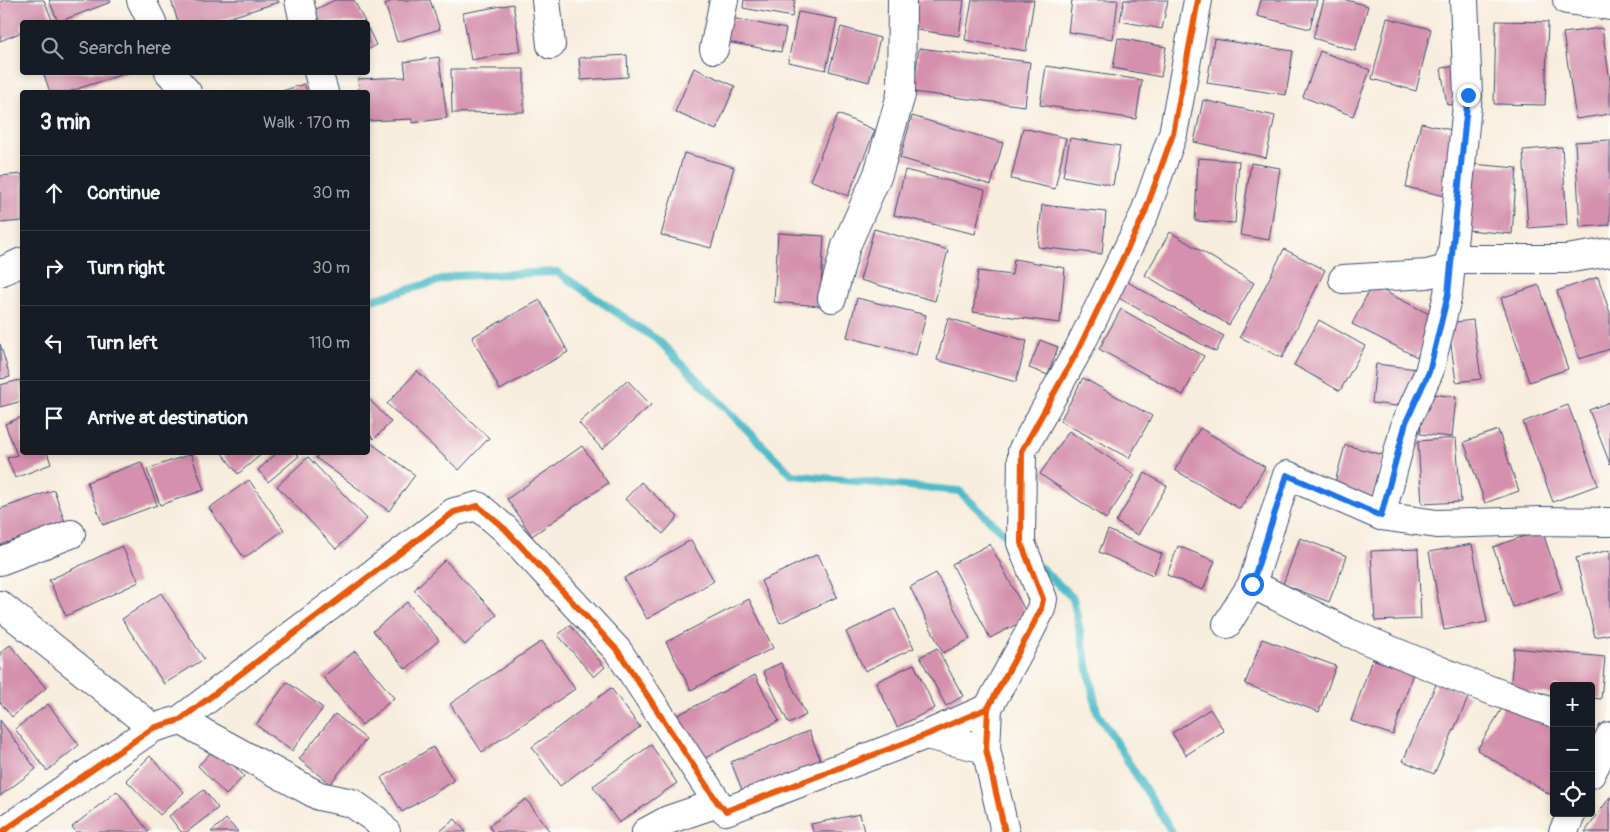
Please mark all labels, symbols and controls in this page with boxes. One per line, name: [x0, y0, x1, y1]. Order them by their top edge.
search box: [20, 20, 370, 75]
icon: search: [38, 34, 66, 62]
text: Search here: [78, 36, 171, 60]
route end: [1457, 84, 1480, 107]
text: 3 min: [40, 109, 90, 136]
text: Walk · 170 m: [263, 113, 350, 133]
icon: ahead: [40, 179, 68, 207]
text: Continue: [87, 181, 160, 205]
text: 30 m: [312, 183, 350, 203]
icon: right: [40, 254, 68, 282]
text: Turn right: [87, 256, 165, 280]
text: 30 m: [312, 258, 350, 278]
icon: left: [40, 329, 68, 357]
text: Turn left: [87, 331, 157, 355]
text: 110 m: [309, 333, 350, 353]
icon: arrive: [40, 404, 68, 432]
text: Arrive at destination: [87, 406, 248, 430]
route start: [1241, 573, 1264, 596]
map controls: [1550, 682, 1595, 817]
button: +: [1550, 682, 1595, 727]
button: −: [1550, 727, 1595, 772]
button: locate: [1550, 772, 1595, 817]

